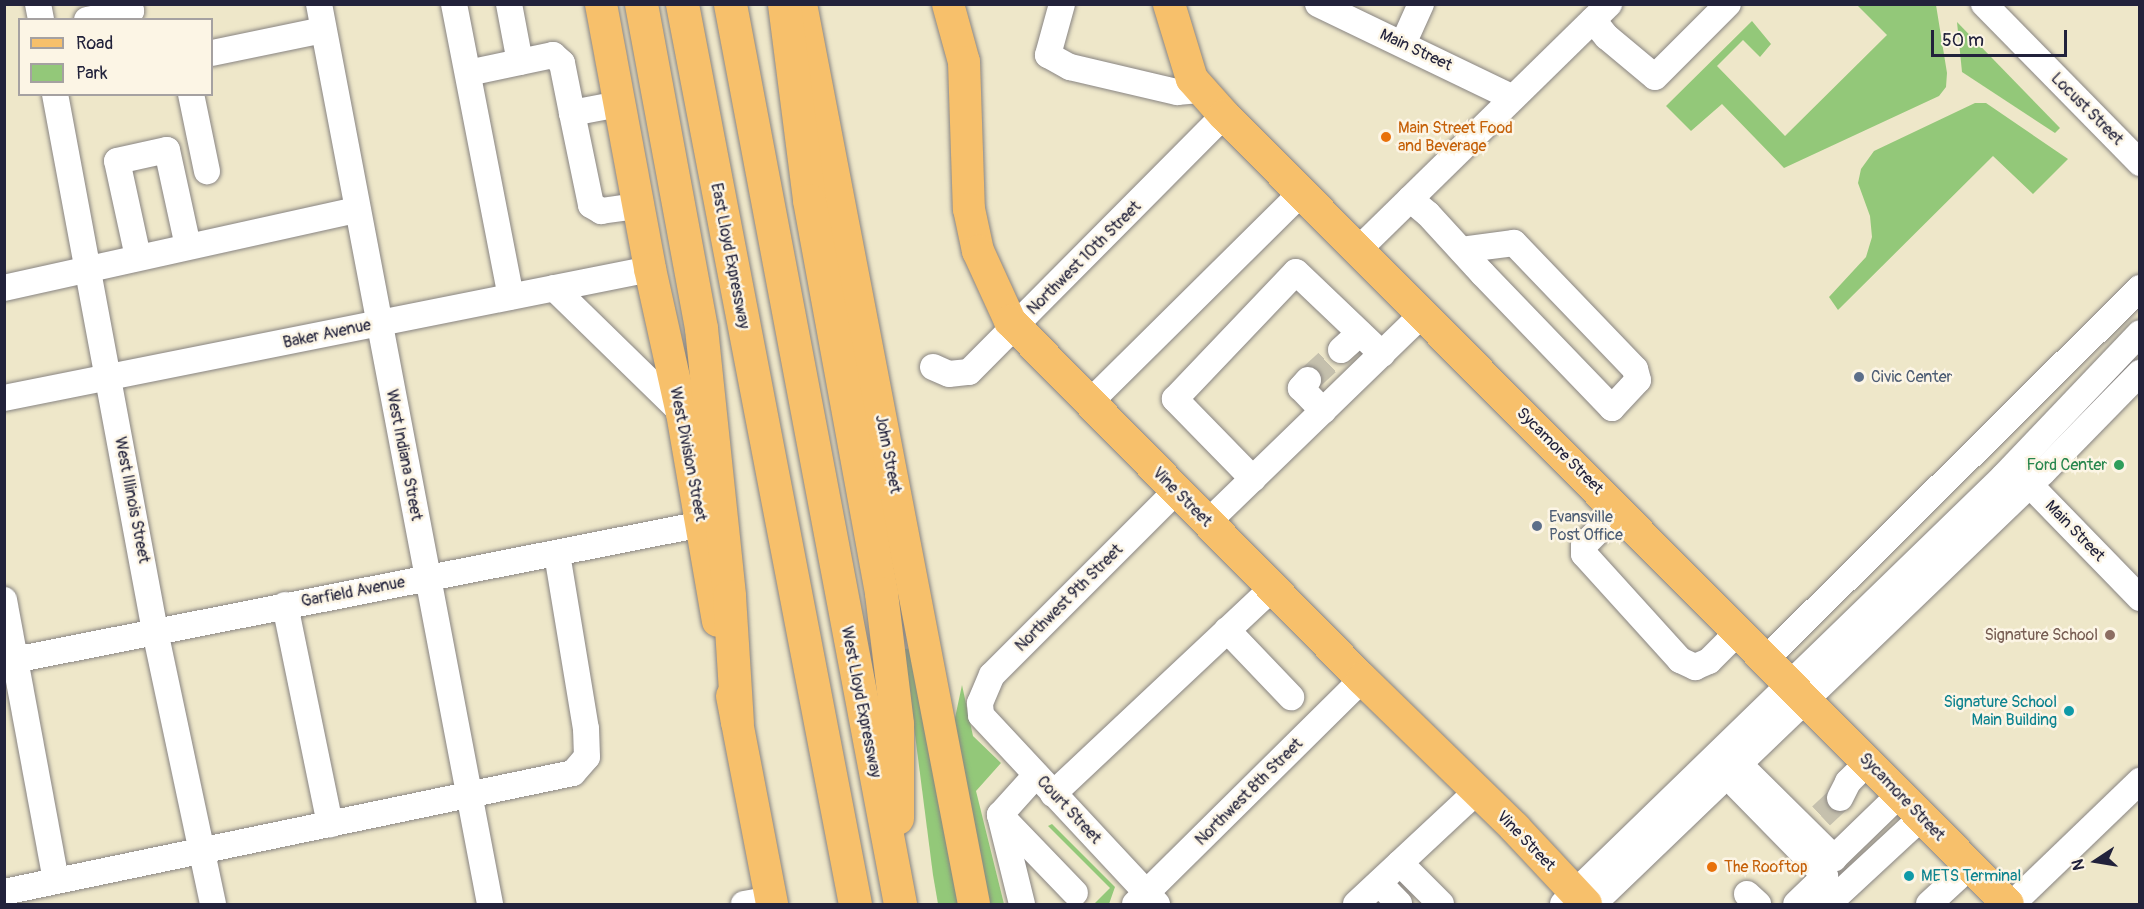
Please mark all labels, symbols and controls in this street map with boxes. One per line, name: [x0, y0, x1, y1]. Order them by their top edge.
legend: [18, 18, 213, 96]
scale bar: [1934, 18, 2070, 56]
street label: Main Street: [1377, 25, 1455, 75]
text: 50 m: [1942, 29, 1984, 52]
text: Road: [76, 32, 113, 55]
text: Park: [76, 62, 108, 85]
street label: Locust Street: [2047, 69, 2127, 149]
place label: Main Street Food and Beverage: [1398, 118, 1513, 156]
marker: Main Street Food and Beverage: [1379, 130, 1393, 144]
street label: East Lloyd Expressway: [706, 181, 754, 331]
street label: Northwest 10th Street: [1023, 197, 1145, 319]
street label: Baker Avenue: [281, 315, 373, 353]
place label: Civic Center: [1871, 367, 1952, 387]
marker: Civic Center: [1852, 370, 1866, 384]
street label: West Division Street: [666, 385, 710, 523]
street label: West Indiana Street: [382, 388, 426, 522]
street label: Sycamore Street: [1513, 404, 1607, 498]
street label: John Street: [871, 413, 905, 495]
street label: West Illinois Street: [110, 435, 154, 565]
place label: Ford Center: [2026, 455, 2107, 475]
marker: Ford Center: [2112, 458, 2126, 472]
street label: Vine Street: [1148, 463, 1216, 531]
street label: Main Street: [2041, 496, 2109, 566]
place label: Evansville Post Office: [1549, 507, 1623, 545]
marker: Evansville Post Office: [1530, 519, 1544, 533]
street label: Northwest 9th Street: [1011, 540, 1127, 656]
street label: Garfield Avenue: [299, 573, 407, 611]
street label: West Lloyd Expressway: [837, 625, 885, 779]
place label: Signature School: [1985, 625, 2098, 645]
marker: Signature School: [2103, 628, 2117, 642]
place label: Signature School Main Building: [1944, 692, 2057, 730]
marker: Signature School Main Building: [2062, 704, 2076, 718]
street label: Northwest 8th Street: [1191, 734, 1307, 850]
street label: Sycamore Street: [1855, 749, 1949, 845]
street label: Court Street: [1033, 772, 1105, 848]
street label: Vine Street: [1493, 807, 1559, 875]
north arrow: [2066, 831, 2126, 891]
place label: The Rooftop: [1724, 857, 1807, 877]
text: N: [2067, 857, 2089, 872]
marker: The Rooftop: [1705, 860, 1719, 874]
place label: METS Terminal: [1921, 866, 2021, 886]
marker: METS Terminal: [1902, 869, 1916, 883]

